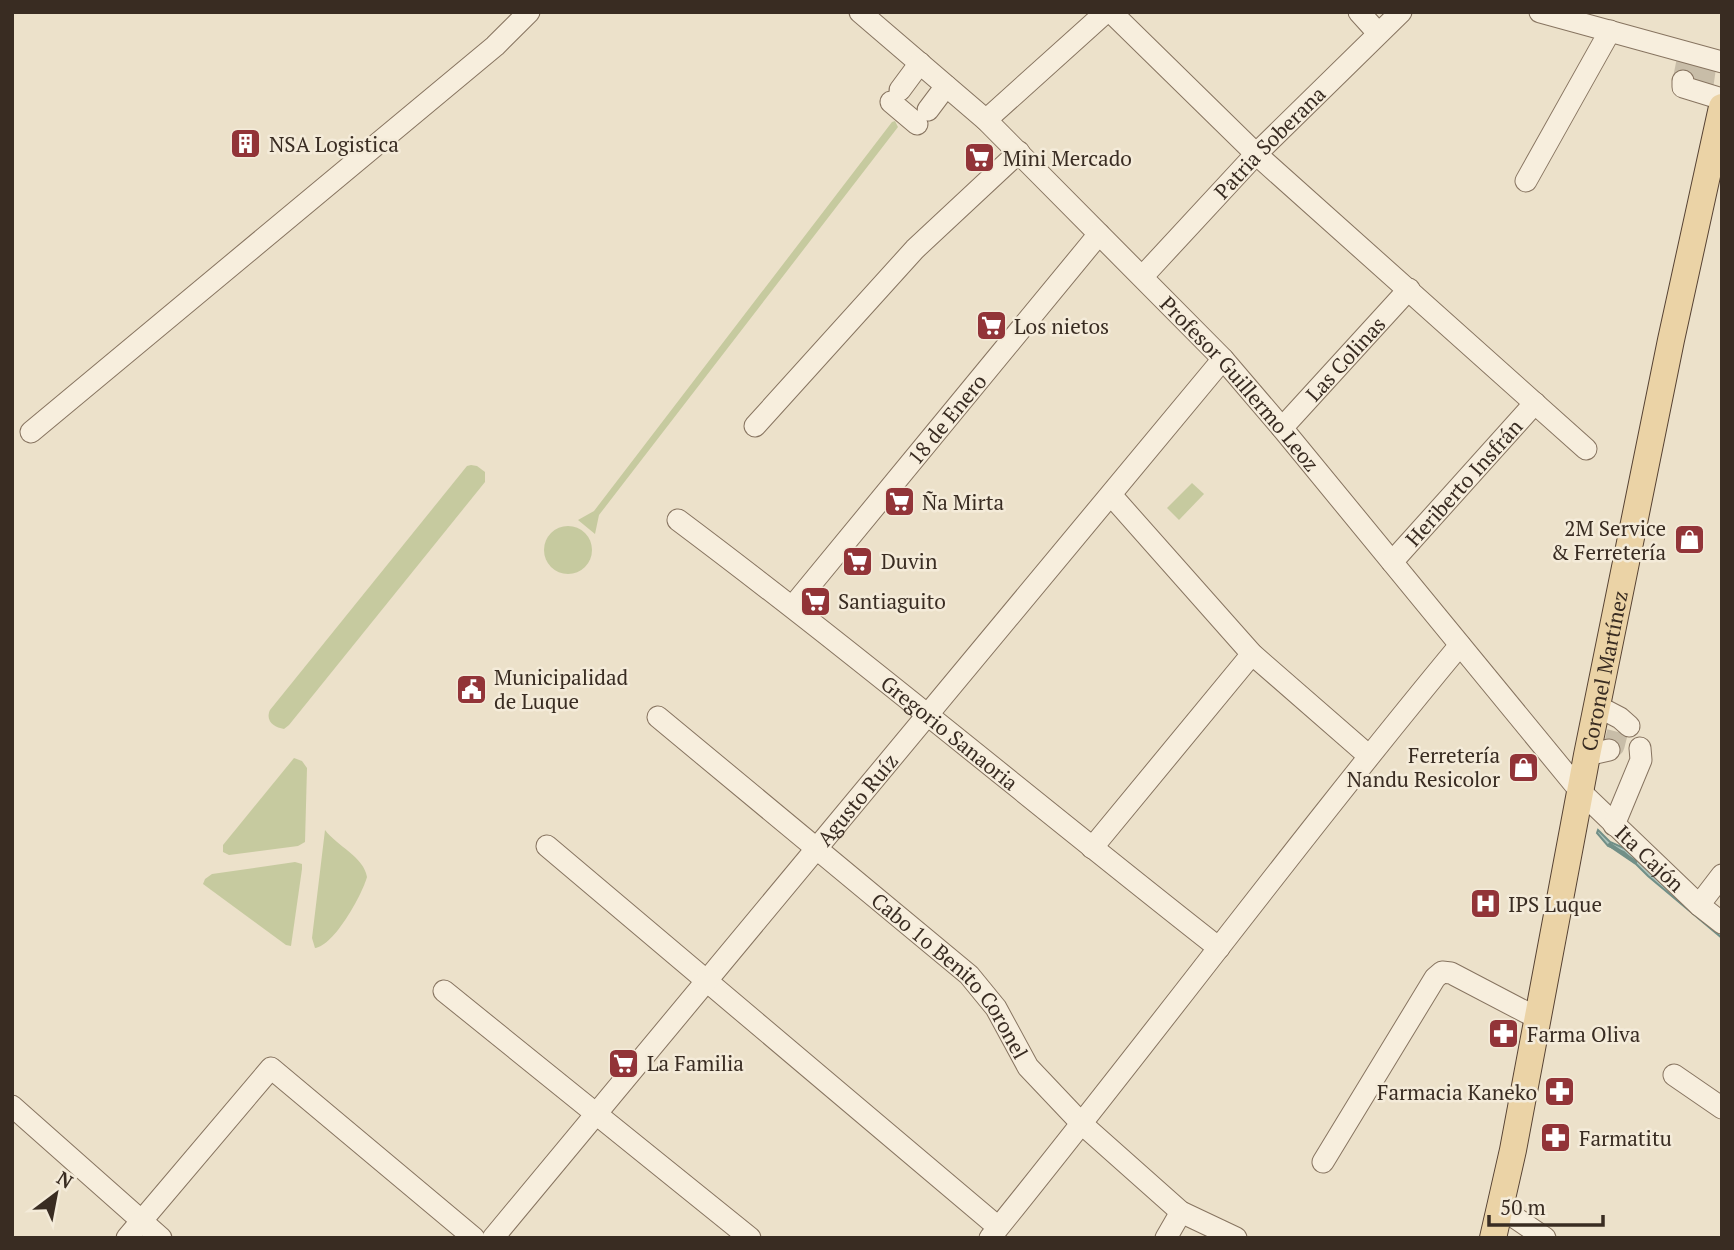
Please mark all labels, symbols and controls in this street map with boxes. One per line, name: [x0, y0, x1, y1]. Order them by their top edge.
street label: Patria Soberana: [1208, 80, 1332, 205]
building icon: NSA Logistica: [229, 127, 263, 161]
place label: NSA Logistica: [269, 130, 399, 158]
supermarket icon: Mini Mercado: [963, 141, 997, 175]
place label: Mini Mercado: [1003, 144, 1132, 172]
street label: Profesor Guillermo Leoz: [1154, 290, 1326, 477]
supermarket icon: Los nietos: [974, 309, 1008, 343]
street label: Las Colinas: [1299, 310, 1391, 407]
place label: Los nietos: [1014, 312, 1109, 340]
street label: 18 de Enero: [901, 368, 992, 470]
street label: Heriberto Insfrán: [1399, 412, 1529, 552]
supermarket icon: Ña Mirta: [882, 485, 916, 519]
place label: Ña Mirta: [922, 488, 1004, 516]
place label: 2M Service & Ferretería: [1551, 514, 1666, 566]
shop icon: 2M Service & Ferretería: [1672, 523, 1706, 557]
supermarket icon: Duvin: [841, 544, 875, 578]
place label: Duvin: [881, 547, 938, 575]
supermarket icon: Santiaguito: [798, 584, 832, 618]
place label: Santiaguito: [838, 587, 946, 615]
street label: Coronel Martínez: [1574, 588, 1634, 753]
place label: Municipalidad de Luque: [494, 663, 629, 715]
street label: Gregorio Sanaoria: [875, 669, 1024, 797]
public building icon: Municipalidad de Luque: [454, 672, 488, 706]
place label: Ferretería Nandu Resicolor: [1347, 741, 1500, 793]
street label: Agusto Ruíz: [811, 747, 904, 852]
shop icon: Ferretería Nandu Resicolor: [1506, 750, 1540, 784]
street label: Ita Cajón: [1610, 819, 1691, 898]
street label: Cabo 1o Benito Coronel: [866, 886, 1035, 1064]
hospital icon: IPS Luque: [1468, 887, 1502, 921]
place label: IPS Luque: [1508, 890, 1602, 918]
pharmacy icon: Farma Oliva: [1487, 1017, 1521, 1051]
place label: Farma Oliva: [1527, 1020, 1641, 1048]
supermarket icon: La Familia: [607, 1046, 641, 1080]
place label: La Familia: [647, 1049, 744, 1077]
pharmacy icon: Farmacia Kaneko: [1543, 1075, 1577, 1109]
place label: Farmacia Kaneko: [1377, 1078, 1537, 1106]
pharmacy icon: Farmatitu: [1539, 1121, 1573, 1155]
place label: Farmatitu: [1579, 1124, 1672, 1152]
north arrow: [21, 1159, 91, 1229]
text: N: [53, 1165, 79, 1194]
scale bar: [1489, 1184, 1603, 1228]
text: 50 m: [1500, 1193, 1546, 1221]

